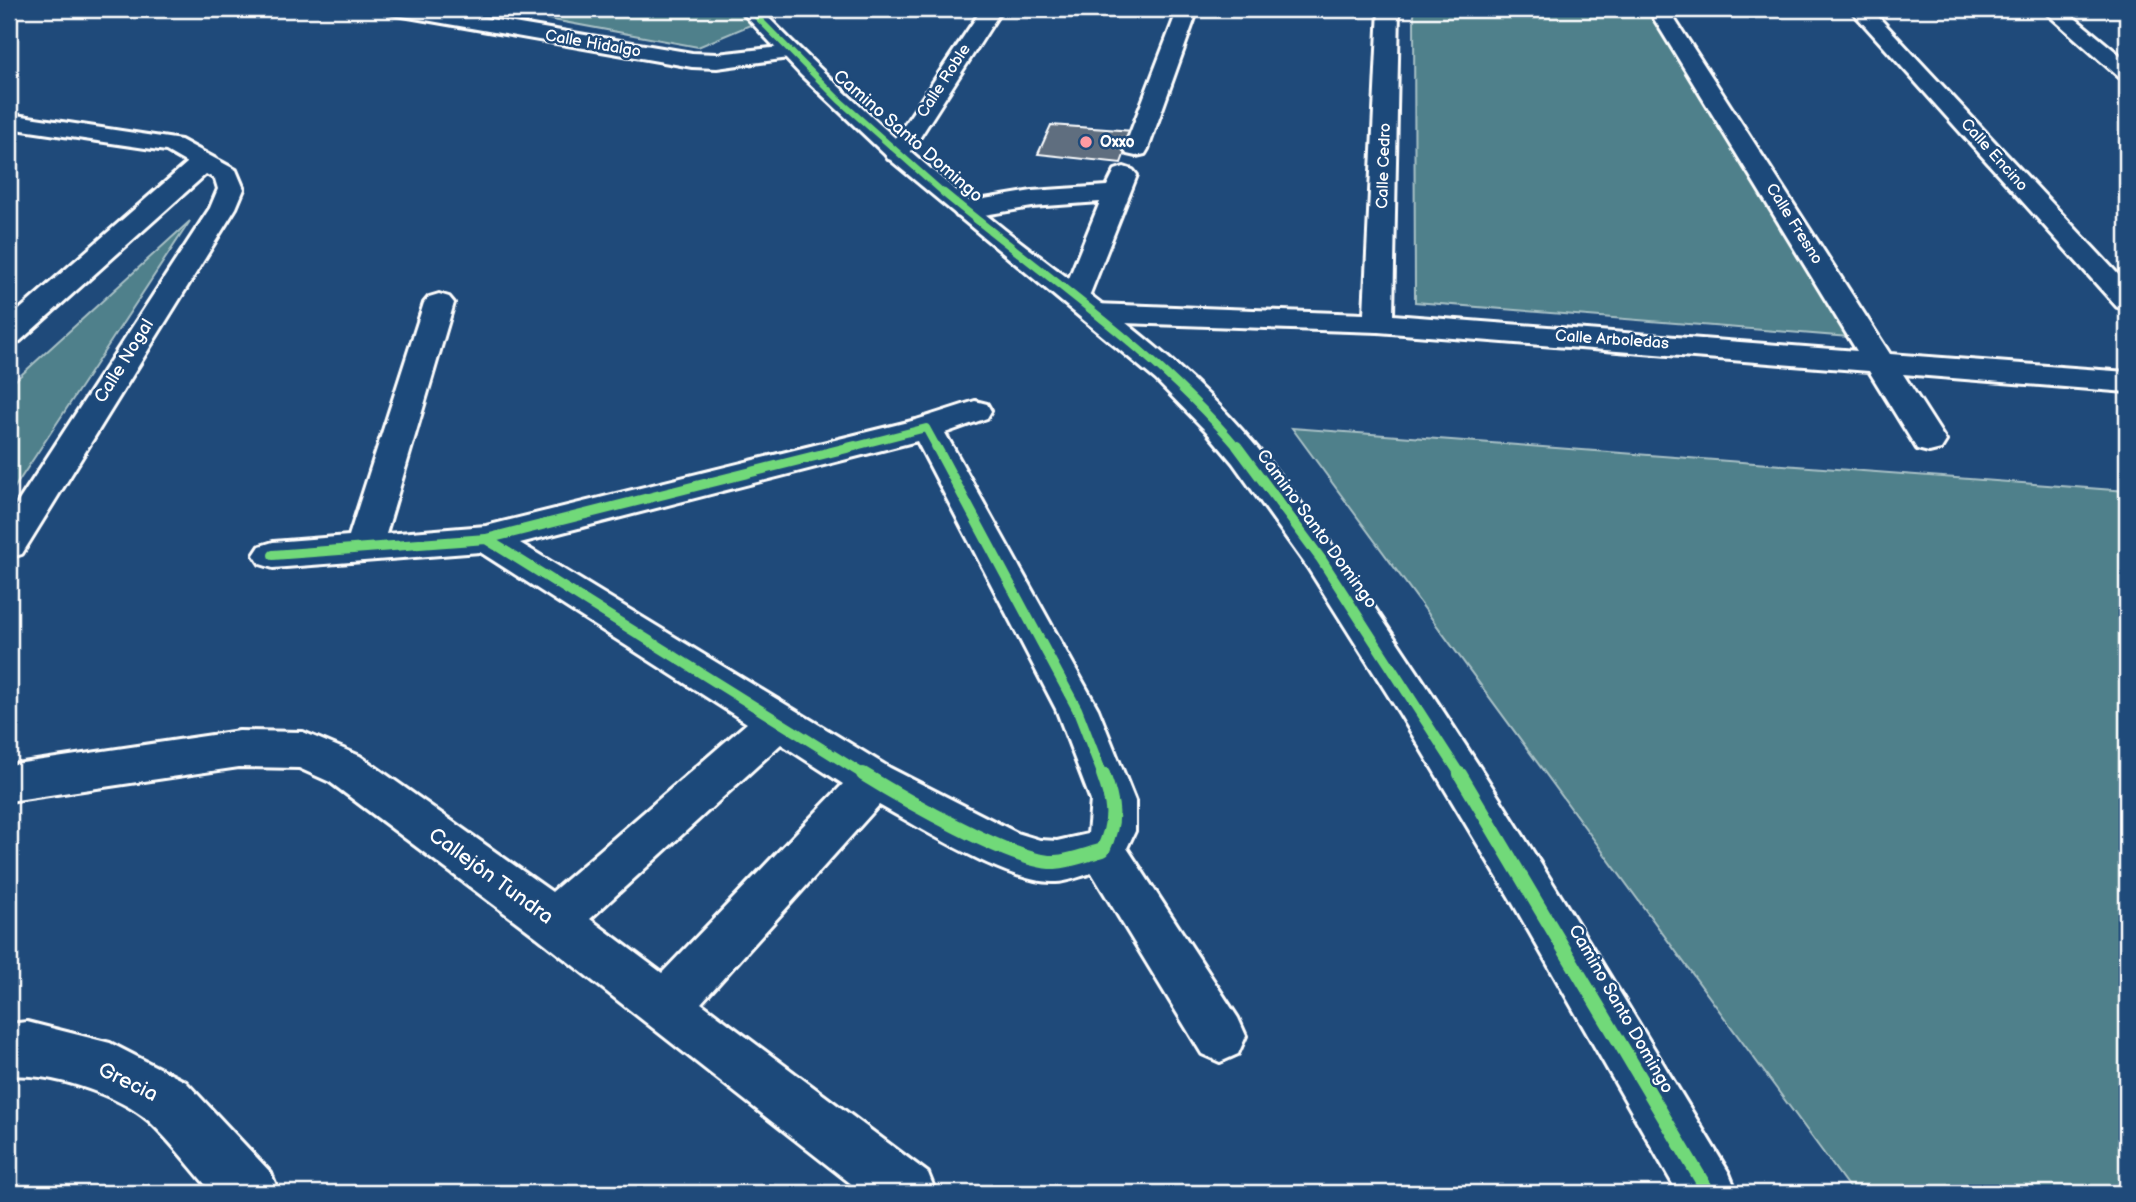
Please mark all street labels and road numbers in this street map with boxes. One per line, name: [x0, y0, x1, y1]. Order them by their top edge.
street label: Calle Hidalgo: [544, 26, 642, 62]
street label: Calle Roble: [913, 40, 975, 121]
street label: Camino Santo Domingo: [829, 65, 987, 207]
street label: Calle Encino: [1956, 115, 2032, 195]
street label: Calle Cedro: [1373, 123, 1395, 209]
street label: Calle Fresno: [1762, 180, 1826, 268]
street label: Calle Nogal: [90, 315, 158, 407]
street label: Calle Arboledas: [1554, 327, 1670, 353]
street label: Camino Santo Domingo: [1252, 445, 1382, 613]
street label: Callejón Tundra: [424, 822, 558, 930]
street label: Camino Santo Domingo: [1564, 921, 1678, 1097]
street label: Grecia: [94, 1057, 162, 1107]

